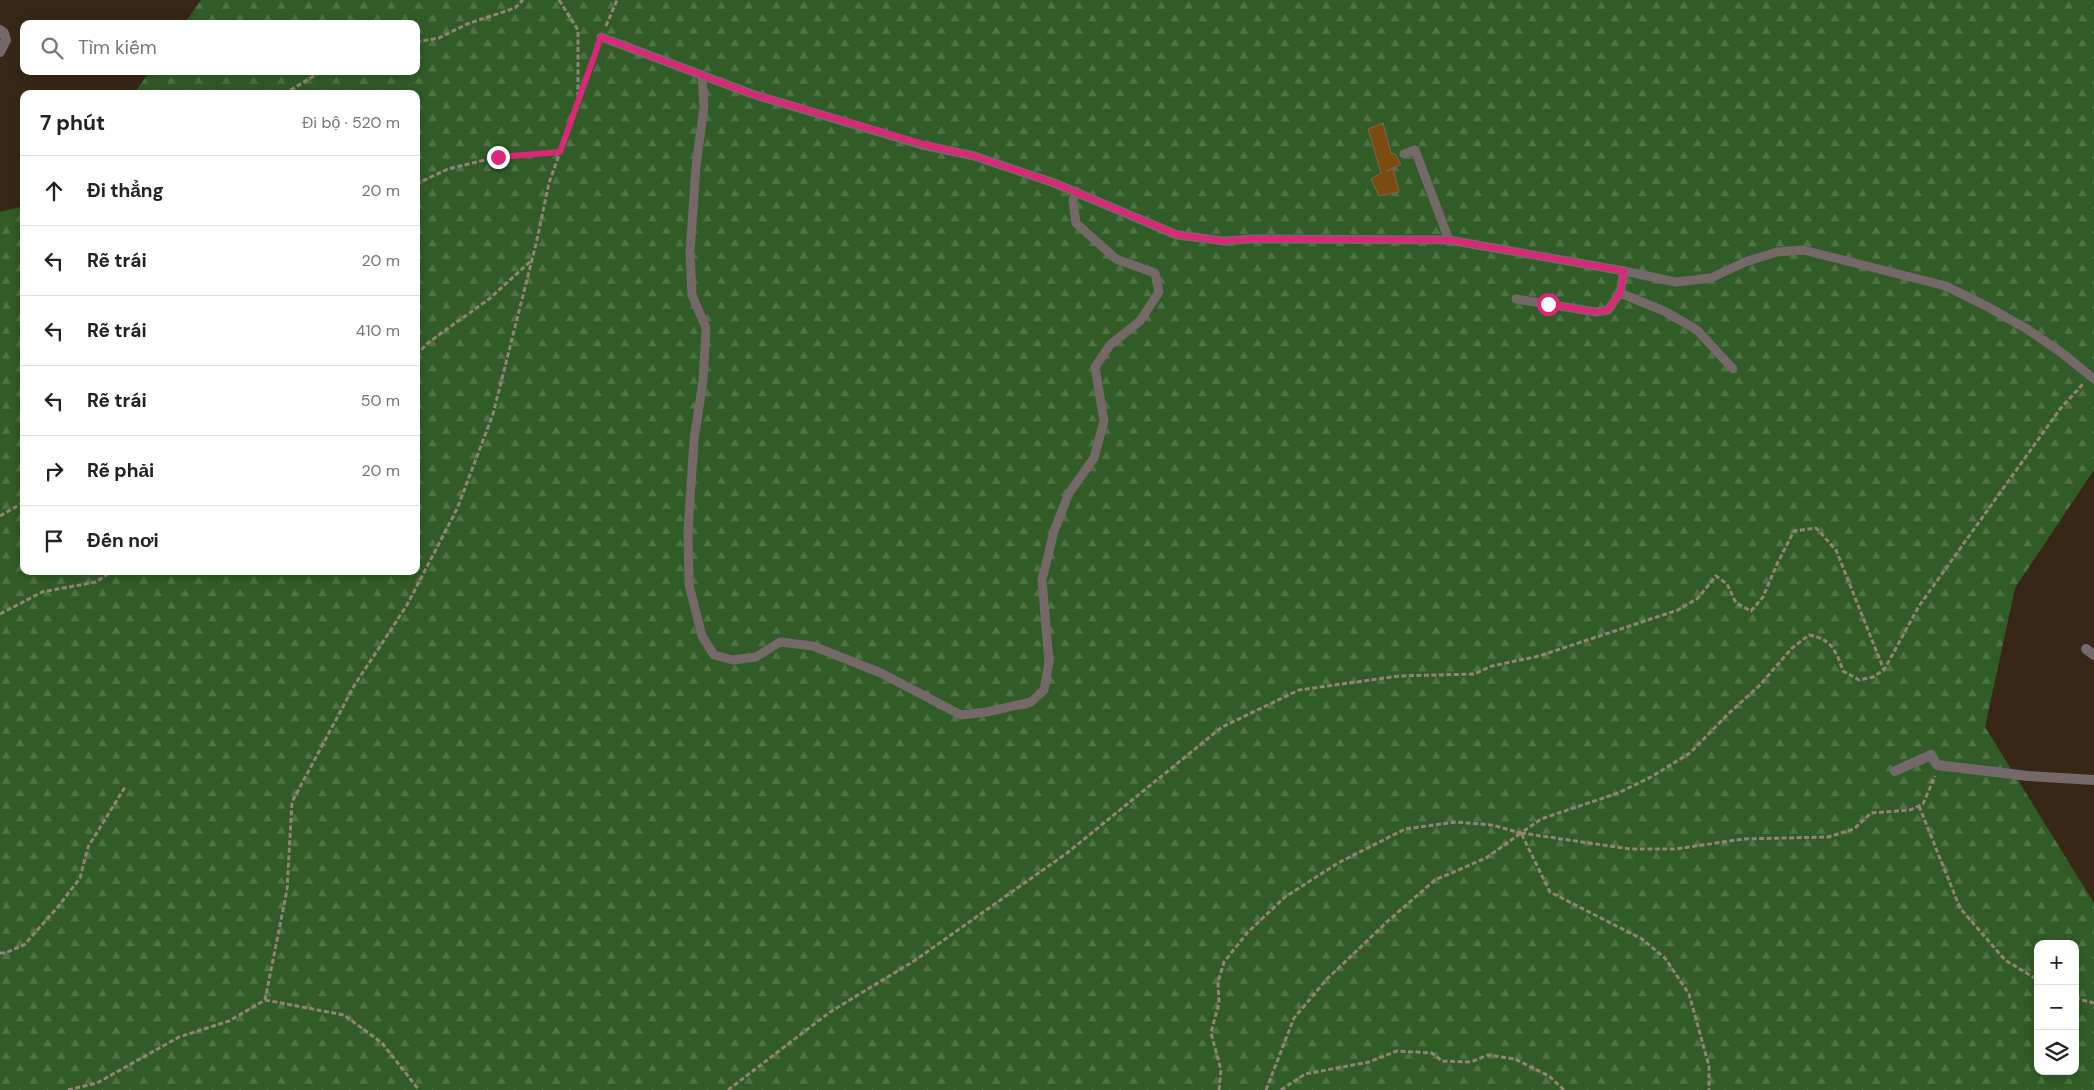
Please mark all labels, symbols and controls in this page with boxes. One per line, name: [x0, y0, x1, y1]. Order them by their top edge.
search box: [20, 20, 420, 75]
icon: search: [38, 34, 66, 62]
text: Tìm kiếm: [78, 35, 157, 60]
text: 7 phút: [40, 109, 105, 137]
text: Đi bộ · 520 m: [302, 112, 400, 133]
route end: [487, 146, 510, 169]
icon: ahead: [40, 177, 68, 205]
text: Đi thẳng: [87, 178, 164, 203]
text: 20 m: [361, 180, 400, 201]
icon: left: [40, 247, 68, 275]
text: Rẽ trái: [87, 248, 147, 273]
text: 20 m: [361, 250, 400, 271]
route start: [1537, 293, 1560, 316]
icon: left: [40, 317, 68, 345]
text: Rẽ trái: [87, 318, 147, 343]
text: 410 m: [356, 320, 400, 341]
icon: left: [40, 387, 68, 415]
text: Rẽ trái: [87, 388, 147, 413]
text: 50 m: [361, 390, 400, 411]
icon: right: [40, 457, 68, 485]
text: Rẽ phải: [87, 458, 154, 483]
text: 20 m: [361, 460, 400, 481]
icon: arrive: [40, 527, 68, 555]
text: Đến nơi: [87, 528, 159, 553]
map controls: [2034, 940, 2079, 1075]
button: +: [2034, 940, 2079, 985]
button: −: [2034, 985, 2079, 1030]
button: layers: [2034, 1030, 2079, 1075]

